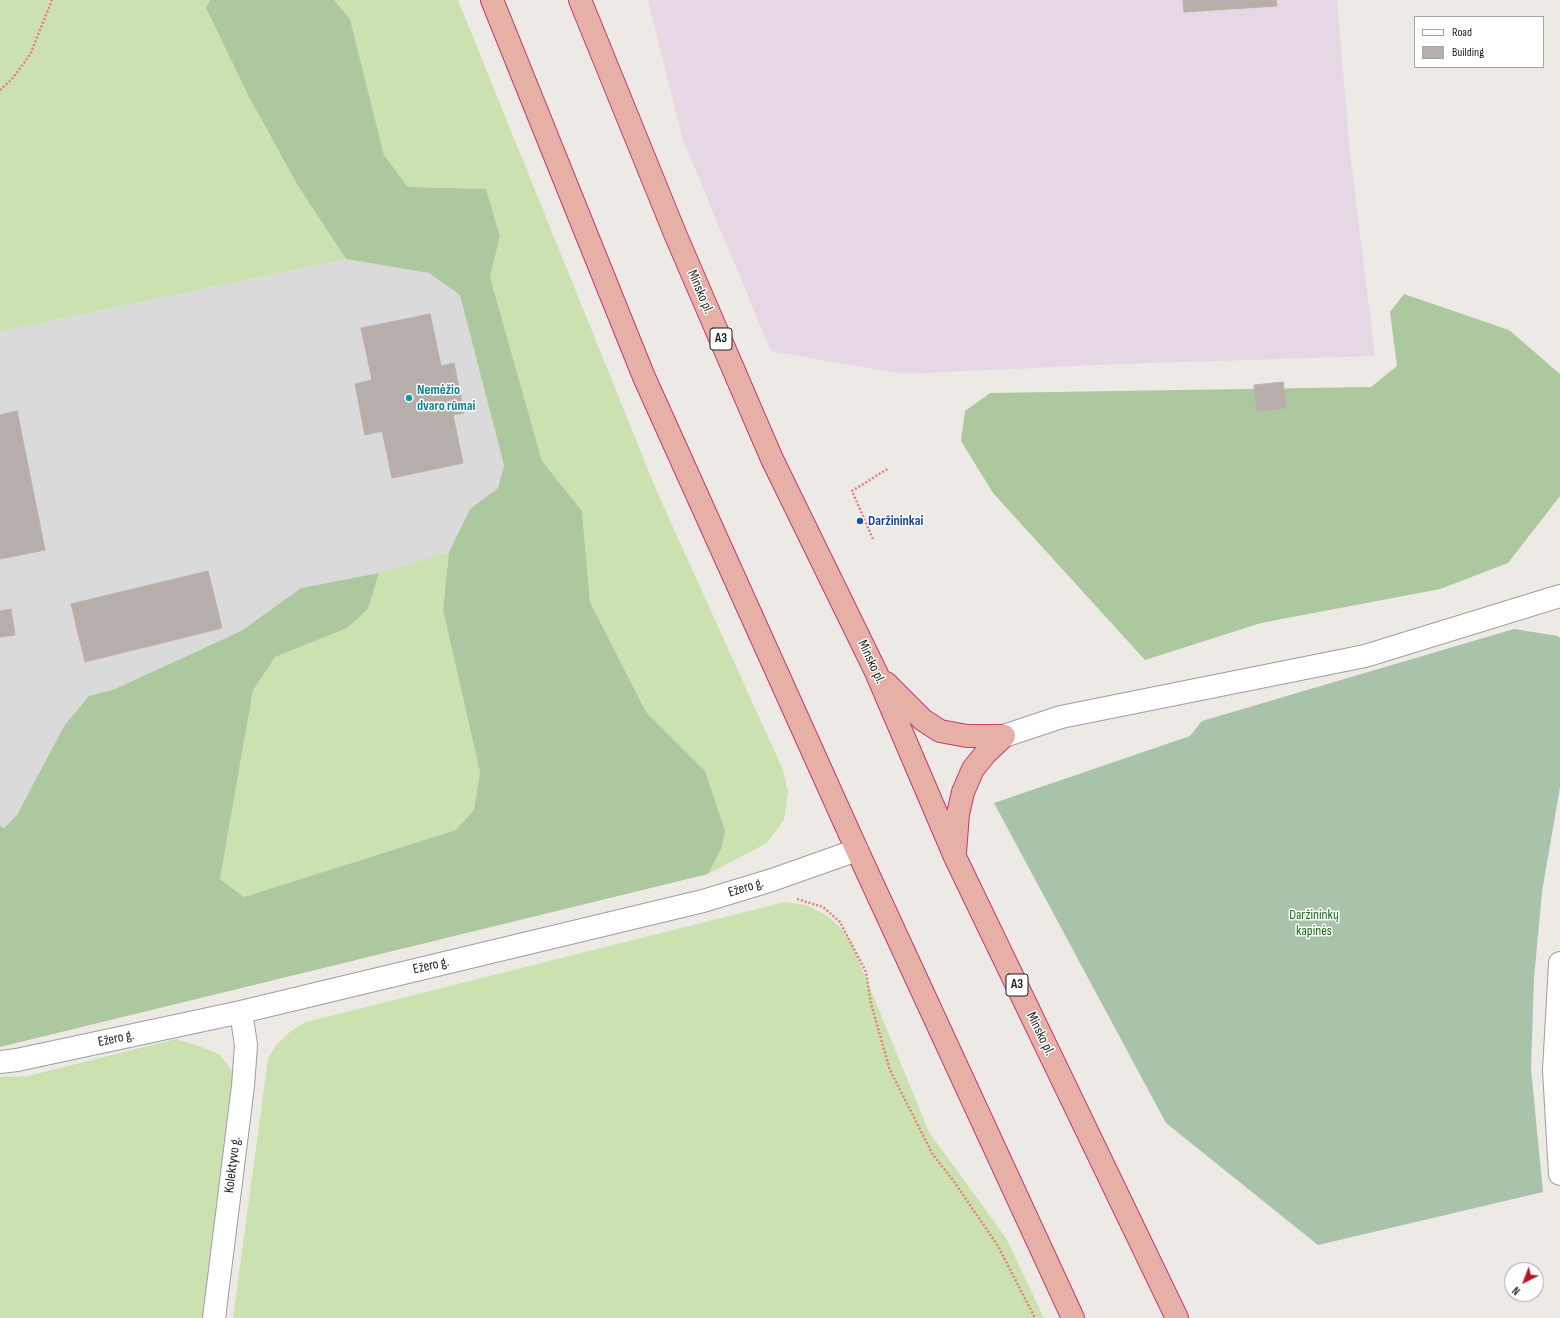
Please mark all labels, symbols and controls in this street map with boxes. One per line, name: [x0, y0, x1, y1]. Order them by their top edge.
legend: [1414, 16, 1544, 68]
text: Road: [1452, 25, 1472, 40]
text: Building: [1452, 45, 1484, 60]
street label: Minsko pl.: [683, 267, 717, 317]
road number: A3: [710, 328, 732, 350]
place label: Nemėžio dvaro rūmai: [417, 382, 475, 414]
marker: Nemėžio dvaro rūmai: [404, 393, 414, 403]
place label: Daržininkai: [868, 513, 923, 529]
marker: Daržininkai: [855, 516, 865, 526]
street label: Minsko pl.: [854, 638, 888, 686]
street label: Ežero g.: [726, 875, 766, 901]
park label: Daržininkų kapinės: [1289, 907, 1339, 940]
street label: Ežero g.: [411, 954, 451, 978]
road number: A3: [1006, 974, 1028, 996]
street label: Minsko pl.: [1022, 1010, 1058, 1058]
street label: Ežero g.: [97, 1027, 135, 1051]
street label: Kolektyvo g.: [221, 1136, 245, 1194]
north arrow: [1504, 1262, 1544, 1302]
text: N: [1510, 1284, 1523, 1297]

